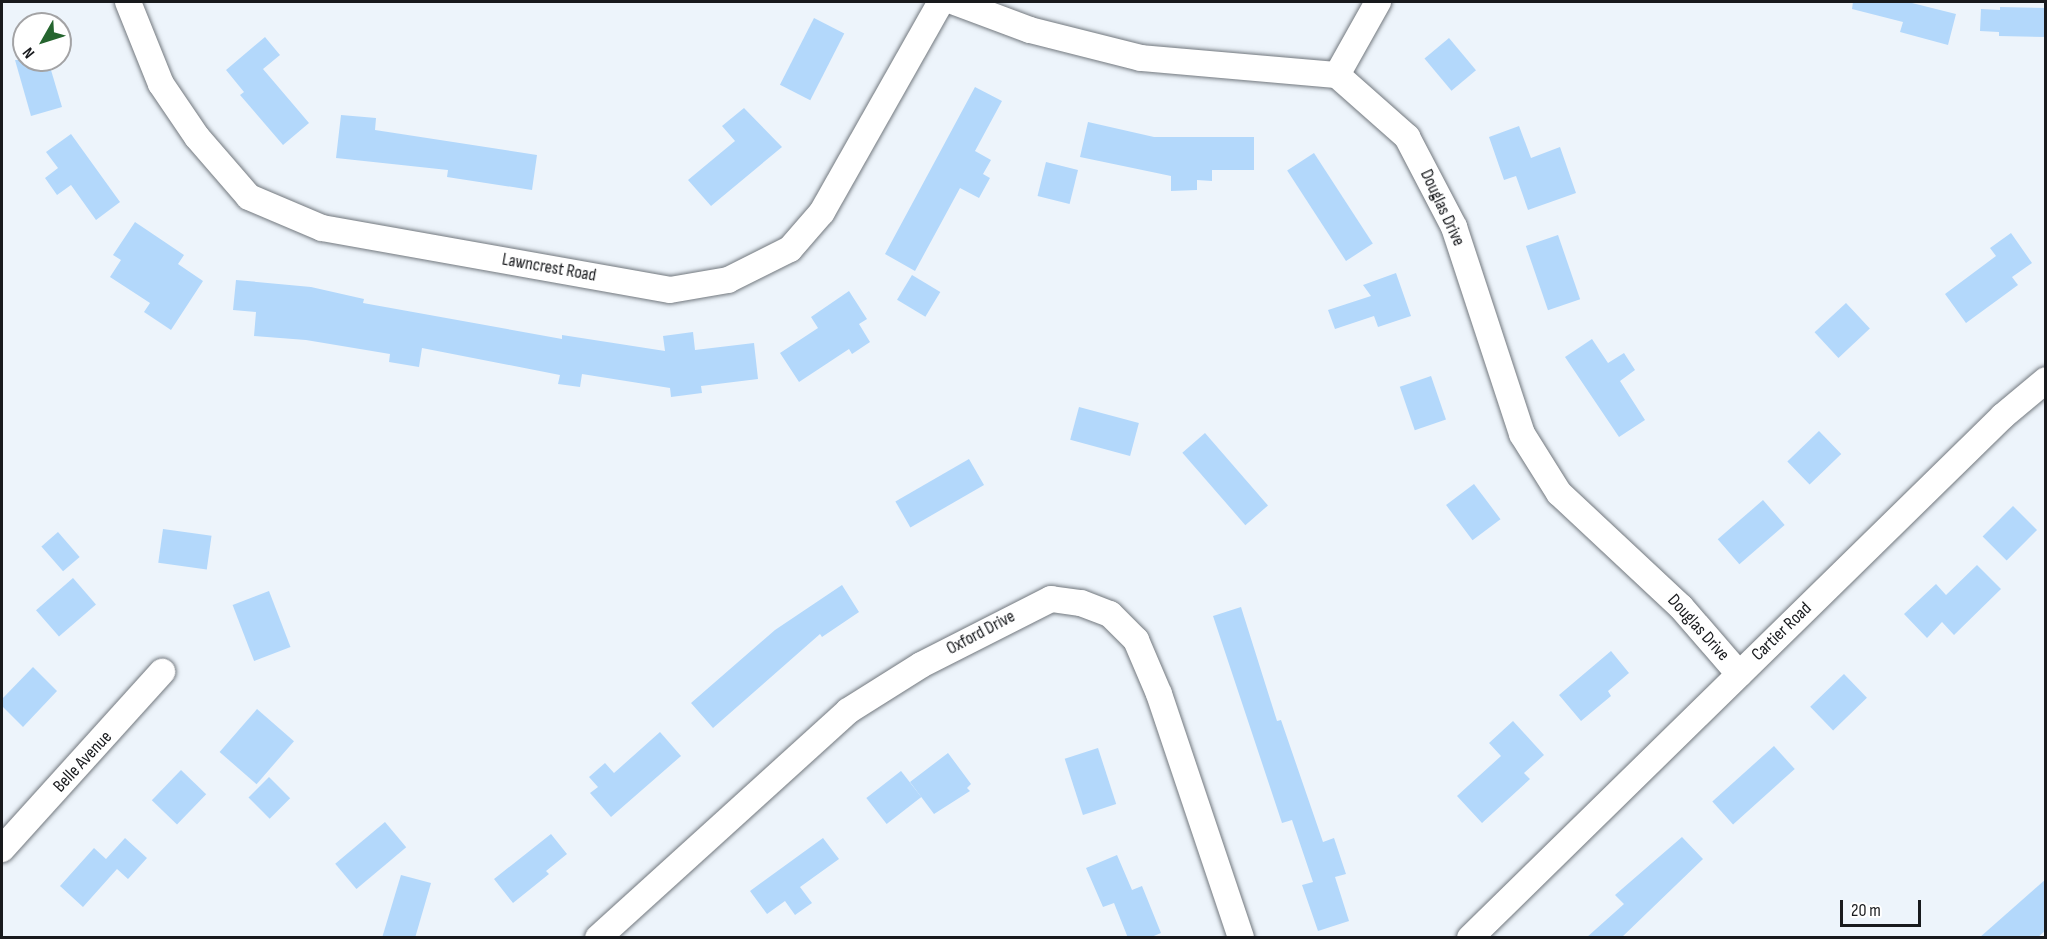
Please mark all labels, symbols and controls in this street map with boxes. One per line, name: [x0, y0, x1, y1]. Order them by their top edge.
north arrow: [12, 12, 72, 72]
text: N: [19, 43, 39, 62]
street label: Douglas Drive: [1415, 166, 1469, 250]
street label: Lawncrest Road: [500, 249, 598, 287]
street label: Douglas Drive: [1663, 590, 1733, 666]
street label: Cartier Road: [1748, 598, 1816, 666]
street label: Oxford Drive: [943, 606, 1019, 660]
street label: Belle Avenue: [49, 727, 117, 797]
scale bar: [1843, 888, 1924, 926]
text: 20 m: [1851, 900, 1881, 921]

